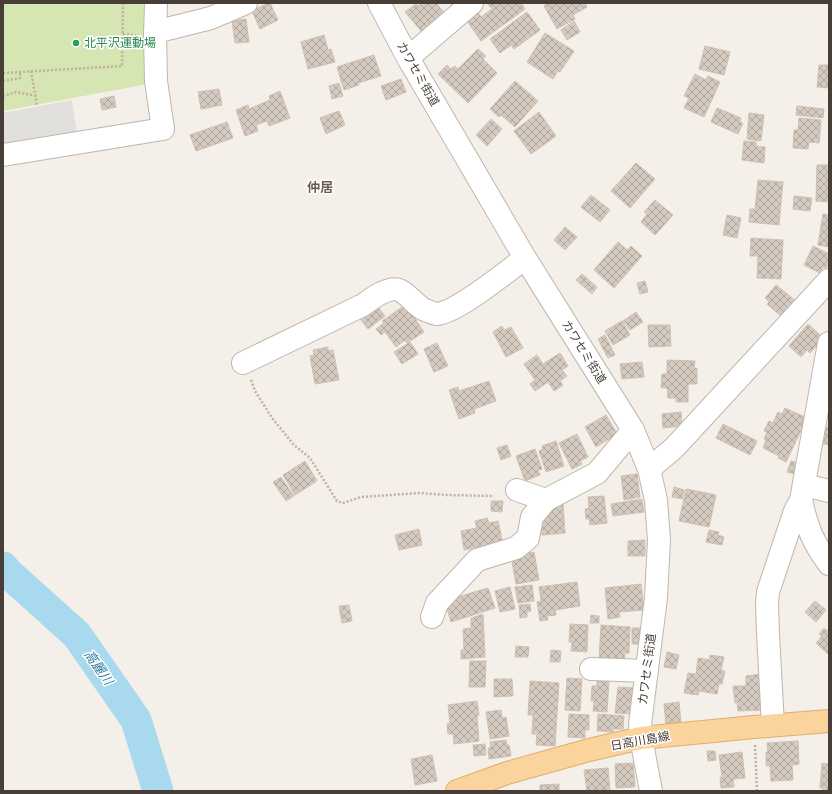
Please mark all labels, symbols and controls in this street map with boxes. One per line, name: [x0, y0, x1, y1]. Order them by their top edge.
place label: 北平沢運動場: [84, 34, 156, 51]
marker: 北平沢運動場: [71, 38, 81, 48]
street label: カワセミ街道: [393, 38, 444, 109]
district label: 仲居: [307, 178, 333, 197]
street label: カワセミ街道: [558, 317, 611, 387]
street label: カワセミ街道: [634, 632, 659, 706]
water label: 高麗川: [80, 646, 119, 690]
street label: 日高川島線: [609, 727, 671, 754]

